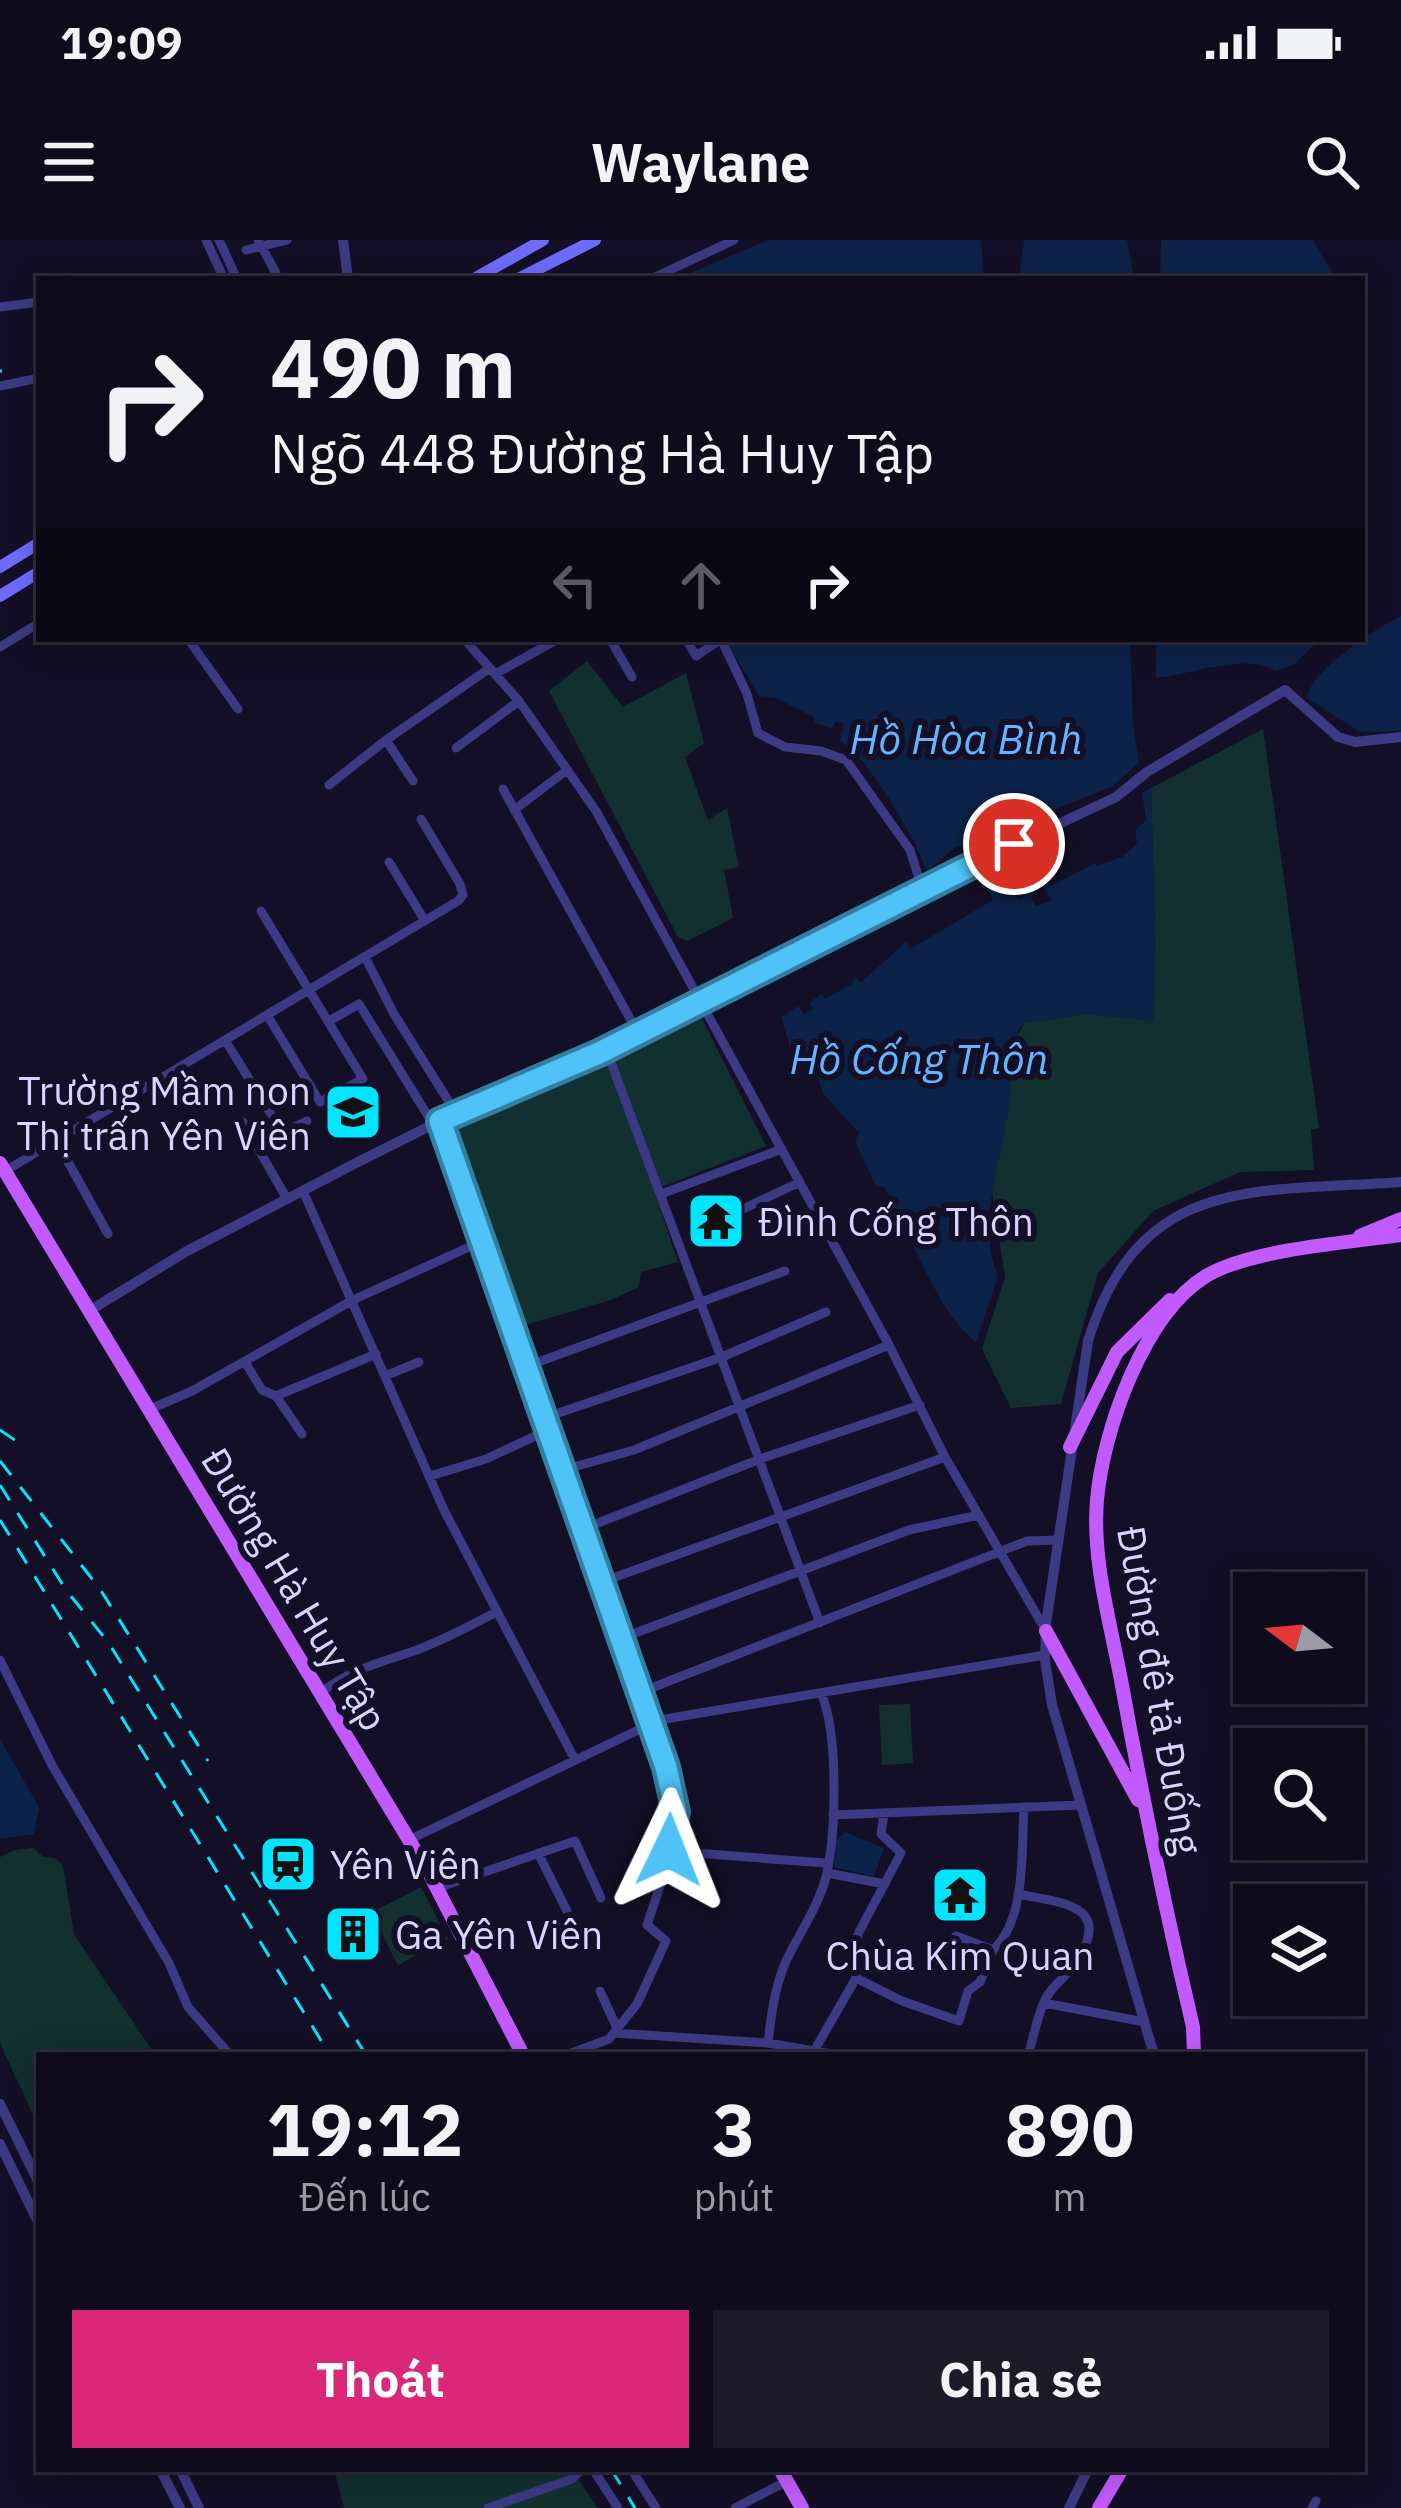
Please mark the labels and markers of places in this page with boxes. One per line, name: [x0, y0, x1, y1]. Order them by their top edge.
pin: [963, 793, 1065, 895]
place label: Trường Mầm non Thị trấn Yên Viên: [17, 1065, 311, 1161]
school or university icon: Trường Mầm non Thị trấn Yên Viên: [322, 1081, 384, 1143]
temple icon: Đình Cống Thôn: [685, 1190, 747, 1252]
place label: Đình Cống Thôn: [758, 1196, 1034, 1247]
station icon: Yên Viên: [257, 1833, 319, 1895]
place label: Yên Viên: [330, 1839, 481, 1890]
temple icon: Chùa Kim Quan: [929, 1864, 991, 1926]
building icon: Ga Yên Viên: [322, 1903, 384, 1965]
place label: Ga Yên Viên: [395, 1909, 603, 1960]
place label: Chùa Kim Quan: [825, 1930, 1095, 1981]

